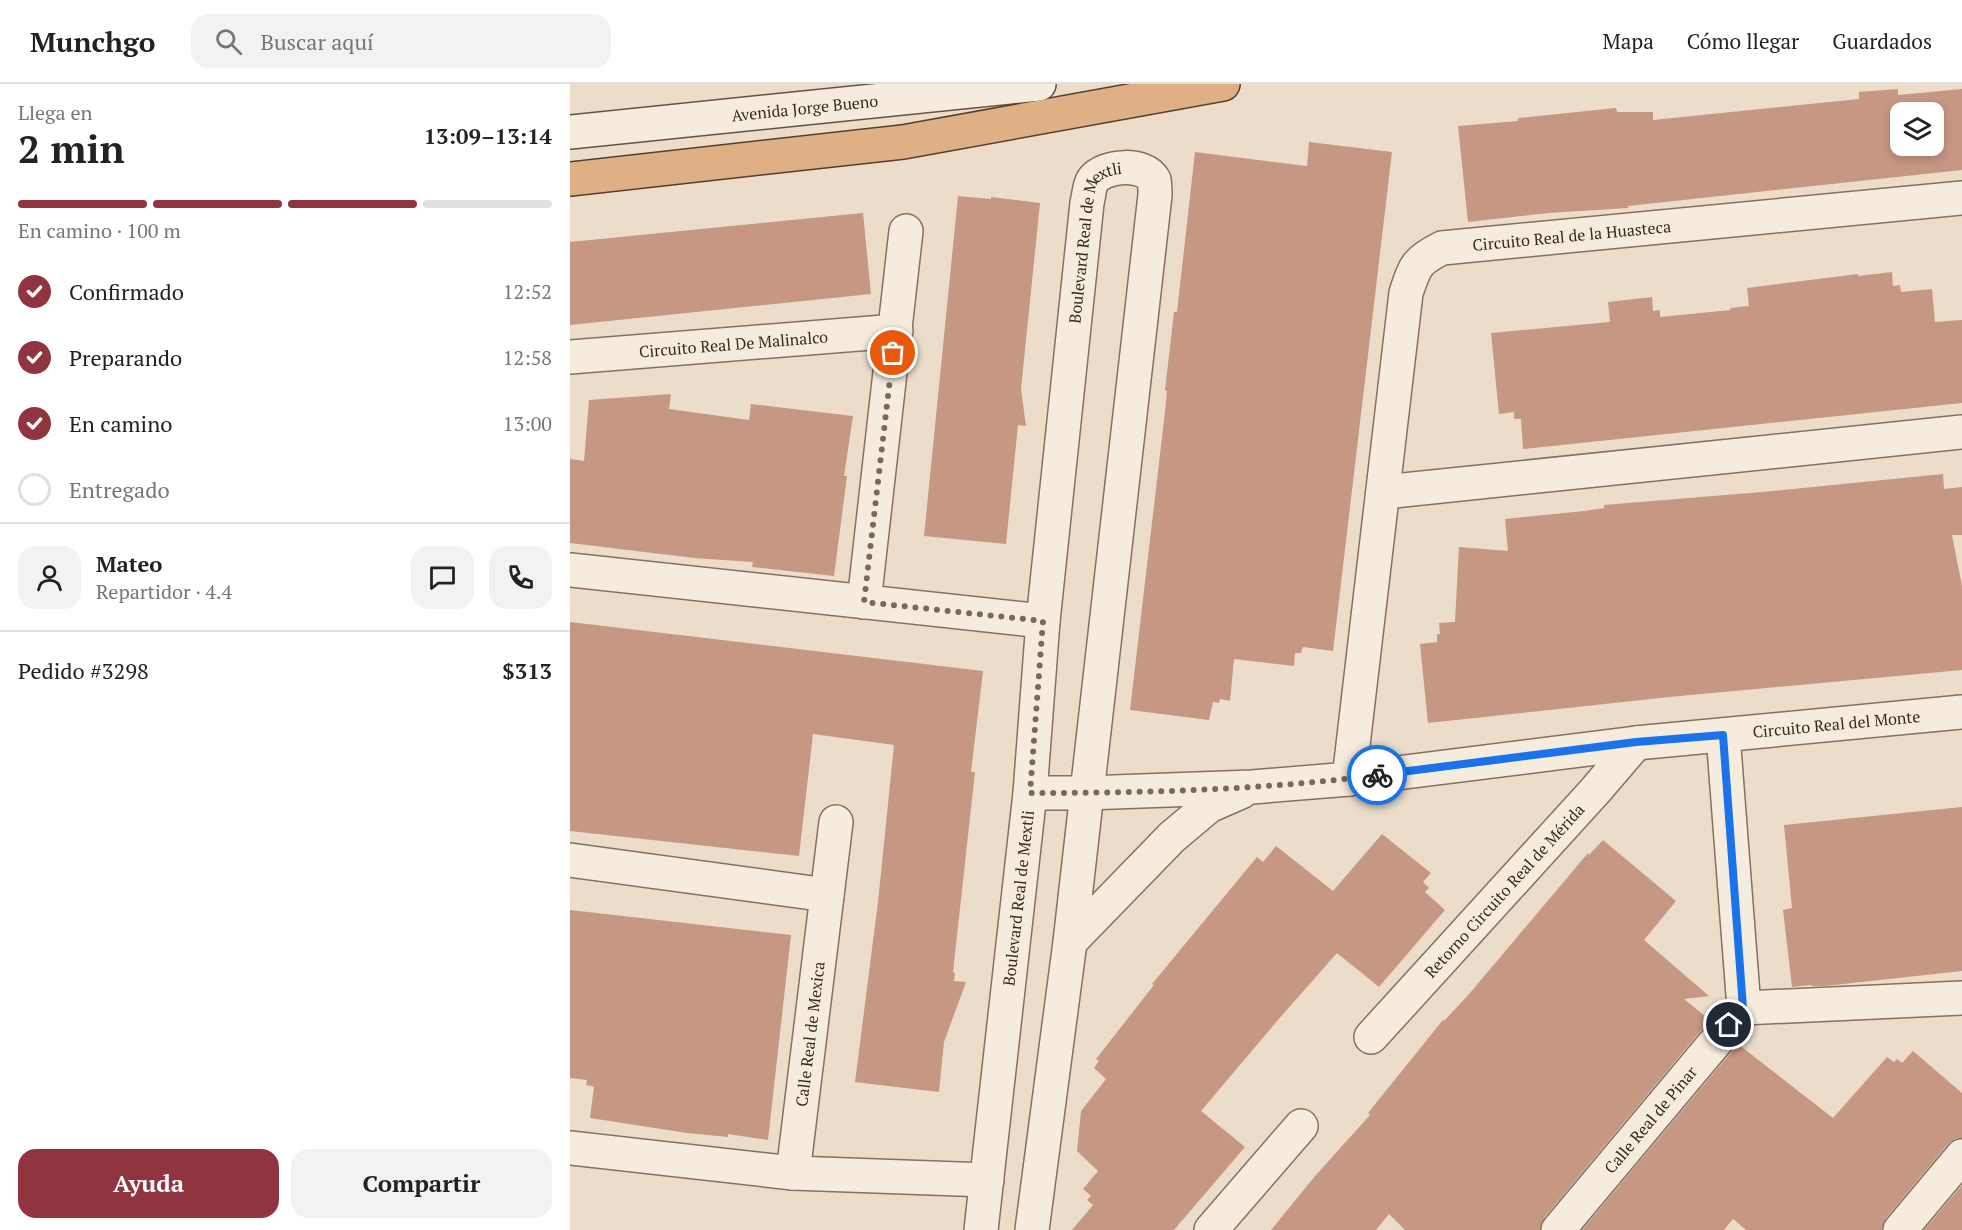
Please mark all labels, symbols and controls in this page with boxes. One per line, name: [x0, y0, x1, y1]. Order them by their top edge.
search box: [191, 14, 611, 68]
text: Munchgo: [30, 23, 155, 60]
icon: search: [212, 25, 245, 58]
text: Buscar aquí: [260, 27, 374, 56]
text: Mapa: [1602, 27, 1654, 55]
text: Cómo llegar: [1687, 27, 1799, 55]
text: Guardados: [1832, 27, 1932, 55]
street label: Avenida Jorge Bueno: [730, 90, 879, 126]
text: Llega en: [18, 99, 92, 126]
map controls: [1890, 102, 1944, 156]
button: layers: [1890, 102, 1944, 156]
text: 13:09–13:14: [424, 121, 552, 150]
text: 2 min: [18, 122, 125, 174]
street label: Boulevard Real de Mextli: [1063, 157, 1123, 324]
street label: Circuito Real de la Huasteca: [1471, 215, 1672, 256]
text: En camino · 100 m: [18, 217, 181, 244]
icon: check: [18, 275, 51, 308]
text: Confirmado: [69, 277, 184, 306]
text: 12:52: [503, 278, 552, 305]
street label: Circuito Real De Malinalco: [638, 325, 829, 362]
pin: [867, 327, 918, 378]
icon: bag: [876, 336, 909, 369]
icon: check: [18, 341, 51, 374]
text: Preparando: [69, 343, 182, 372]
text: 12:58: [503, 344, 552, 371]
icon: check: [18, 407, 51, 440]
text: En camino: [69, 409, 172, 438]
text: 13:00: [503, 410, 552, 437]
text: Entregado: [69, 475, 170, 504]
button: person: [18, 546, 81, 609]
button: chat: [411, 546, 474, 609]
button: phone: [489, 546, 552, 609]
text: Mateo: [96, 549, 162, 578]
text: Repartidor · 4.4: [96, 578, 232, 605]
text: Pedido #3298: [18, 656, 149, 685]
text: $313: [502, 656, 552, 685]
street label: Circuito Real del Monte: [1752, 705, 1921, 743]
courier: [1347, 745, 1407, 805]
icon: bike: [1361, 759, 1394, 792]
street label: Retorno Circuito Real de Mérida: [1419, 799, 1589, 982]
street label: Boulevard Real de Mextli: [997, 809, 1039, 987]
street label: Calle Real de Mexica: [790, 960, 830, 1108]
pin: [1703, 999, 1754, 1050]
icon: home: [1712, 1008, 1745, 1041]
street label: Calle Real de Pinar: [1599, 1061, 1702, 1178]
button: Ayuda: [18, 1149, 279, 1218]
button: Compartir: [291, 1149, 552, 1218]

